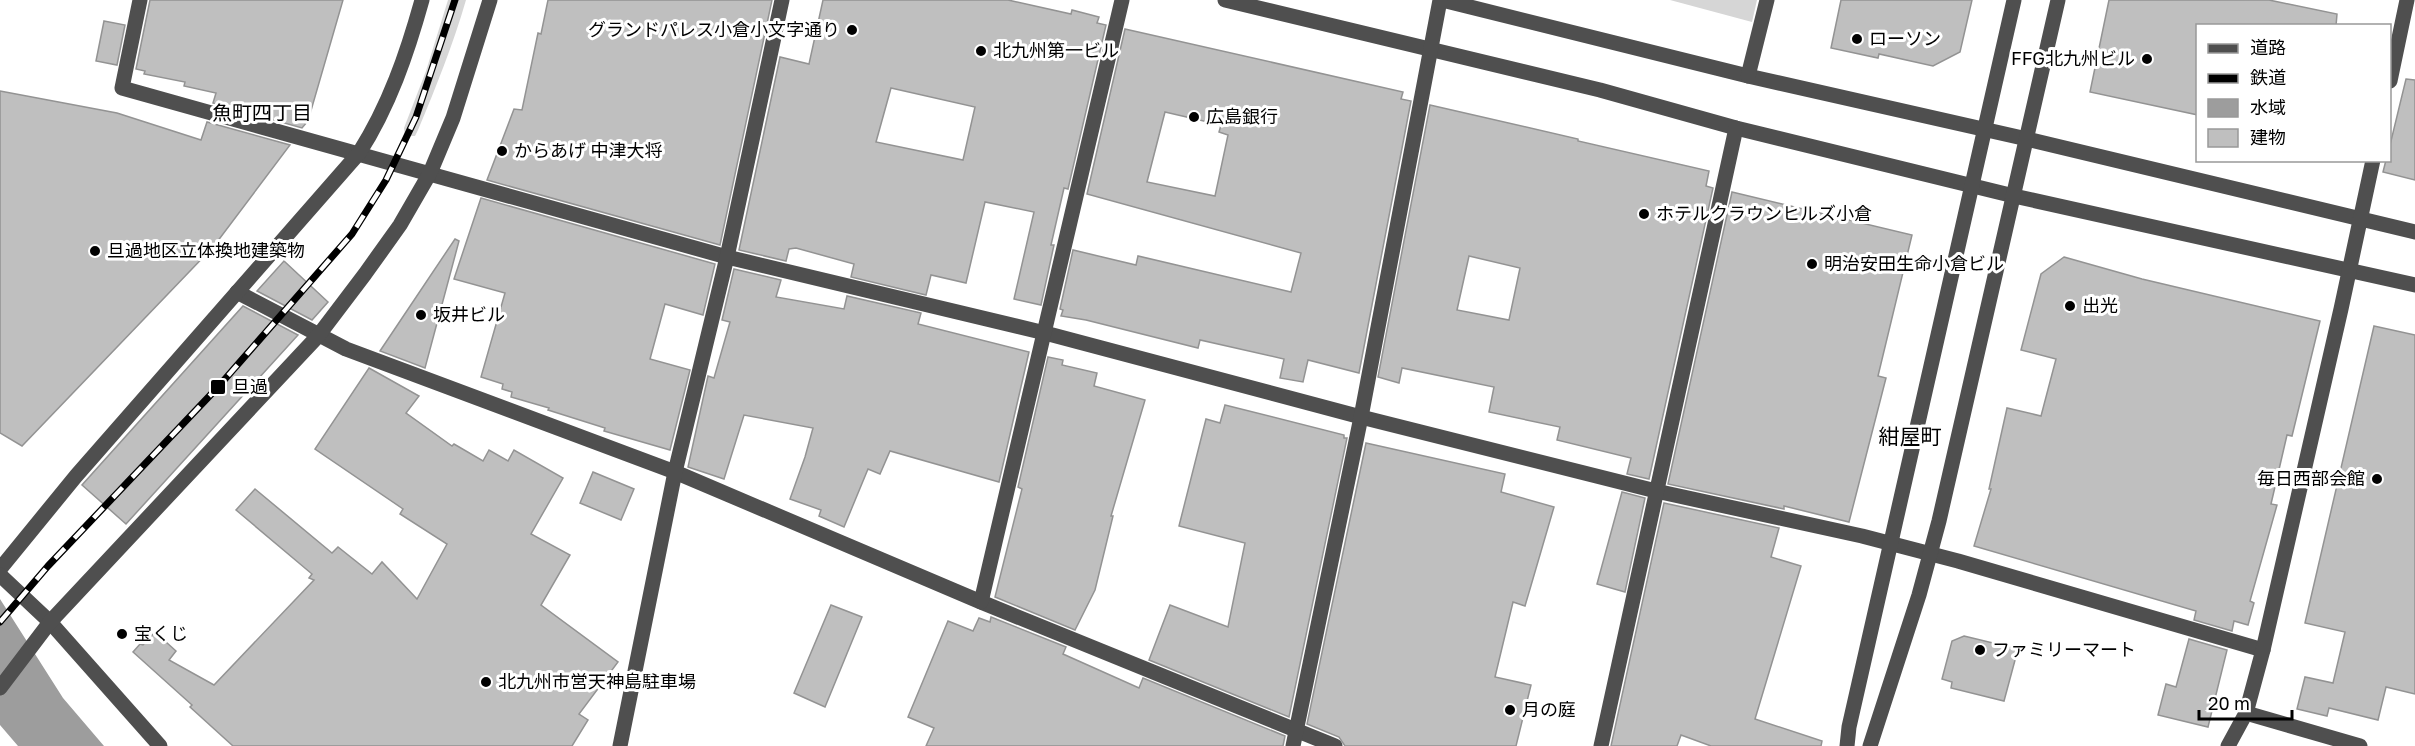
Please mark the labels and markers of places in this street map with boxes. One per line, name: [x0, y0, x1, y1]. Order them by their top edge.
place label: グランドパレス小倉小文字通り: [588, 18, 840, 40]
marker: グランドパレス小倉小文字通り: [845, 23, 859, 37]
place label: ローソン: [1869, 27, 1941, 49]
marker: ローソン: [1850, 32, 1864, 46]
place label: 北九州第一ビル: [993, 39, 1119, 61]
marker: 北九州第一ビル: [974, 44, 988, 58]
place label: FFG北九州ビル: [2011, 47, 2135, 69]
marker: FFG北九州ビル: [2140, 52, 2154, 66]
place label: 広島銀行: [1206, 105, 1278, 127]
marker: 広島銀行: [1187, 110, 1201, 124]
place label: からあげ 中津大将: [514, 139, 663, 161]
marker: からあげ 中津大将: [495, 144, 509, 158]
place label: ホテルクラウンヒルズ小倉: [1656, 202, 1872, 224]
marker: ホテルクラウンヒルズ小倉: [1637, 207, 1651, 221]
place label: 旦過地区立体換地建築物: [107, 239, 305, 261]
marker: 旦過地区立体換地建築物: [88, 244, 102, 258]
place label: 明治安田生命小倉ビル: [1824, 252, 2004, 274]
marker: 明治安田生命小倉ビル: [1805, 257, 1819, 271]
place label: 出光: [2082, 294, 2118, 316]
marker: 出光: [2063, 299, 2077, 313]
place label: 坂井ビル: [433, 303, 505, 325]
marker: 坂井ビル: [414, 308, 428, 322]
place label: 旦過: [232, 375, 268, 397]
marker: 旦過: [209, 378, 227, 396]
place label: 毎日西部会館: [2257, 467, 2365, 489]
marker: 毎日西部会館: [2370, 472, 2384, 486]
place label: 宝くじ: [134, 622, 188, 644]
marker: 宝くじ: [115, 627, 129, 641]
place label: ファミリーマート: [1992, 638, 2136, 660]
marker: ファミリーマート: [1973, 643, 1987, 657]
place label: 北九州市営天神島駐車場: [498, 670, 696, 692]
marker: 北九州市営天神島駐車場: [479, 675, 493, 689]
place label: 月の庭: [1522, 698, 1576, 720]
marker: 月の庭: [1503, 703, 1517, 717]

